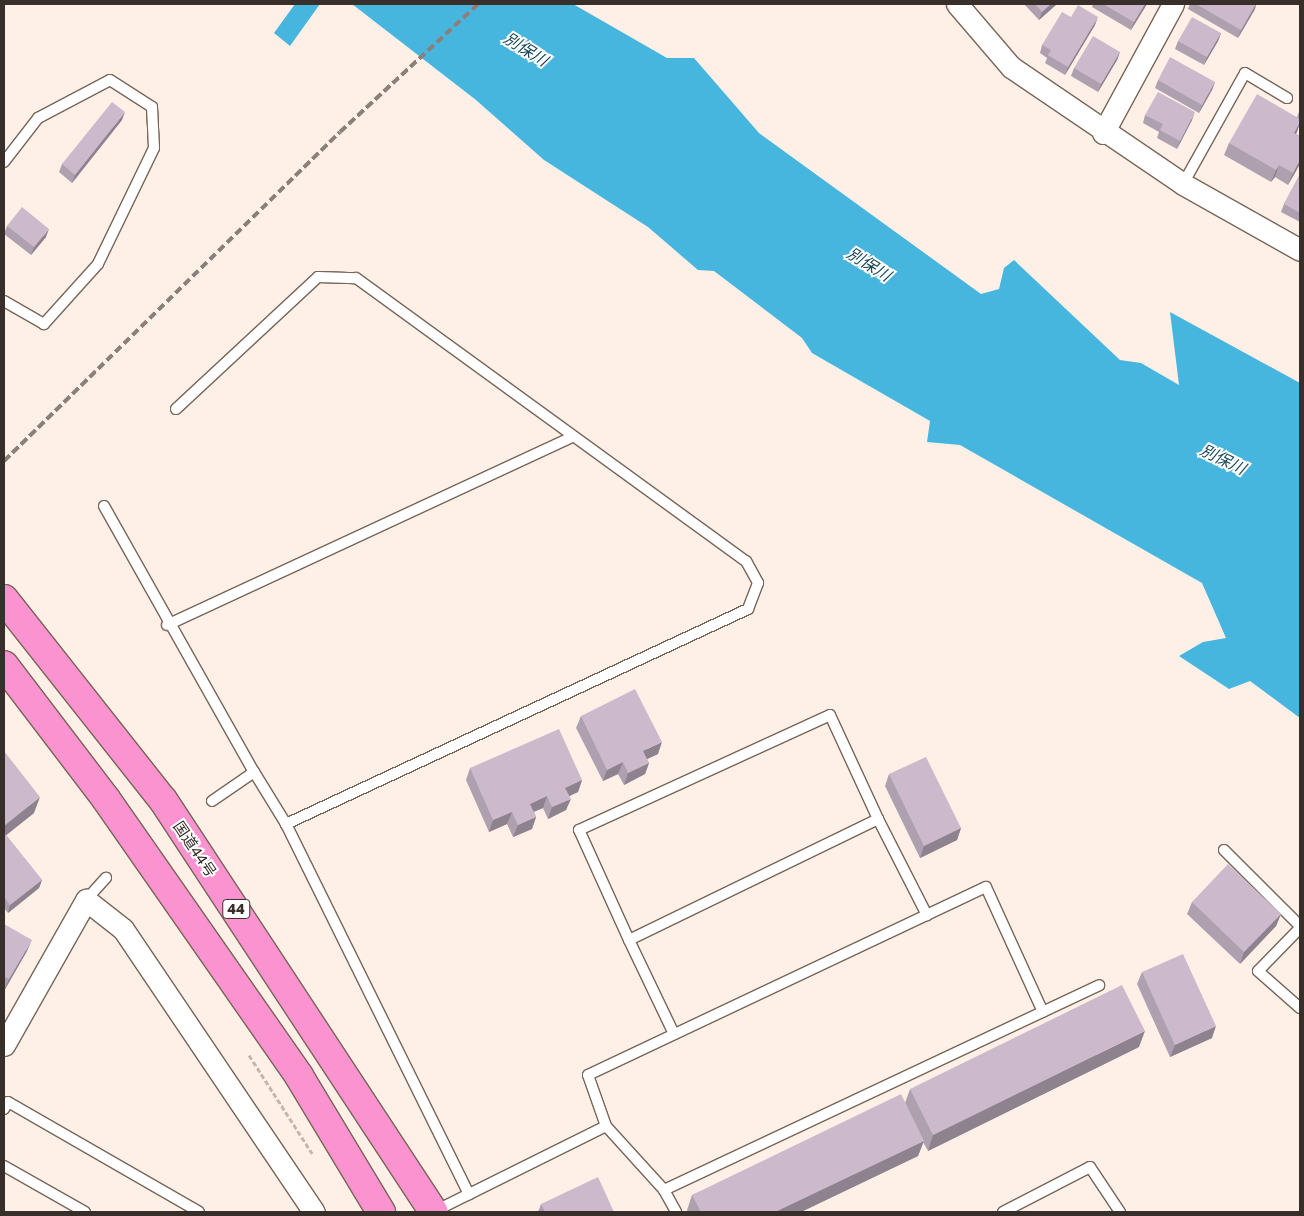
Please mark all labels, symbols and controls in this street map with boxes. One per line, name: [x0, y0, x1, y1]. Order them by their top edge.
water label: 別保川: [501, 28, 551, 70]
water label: 別保川: [844, 243, 894, 285]
water label: 別保川: [1197, 440, 1249, 478]
street label: 国道44号: [170, 818, 220, 880]
road number: 44: [222, 898, 250, 921]

